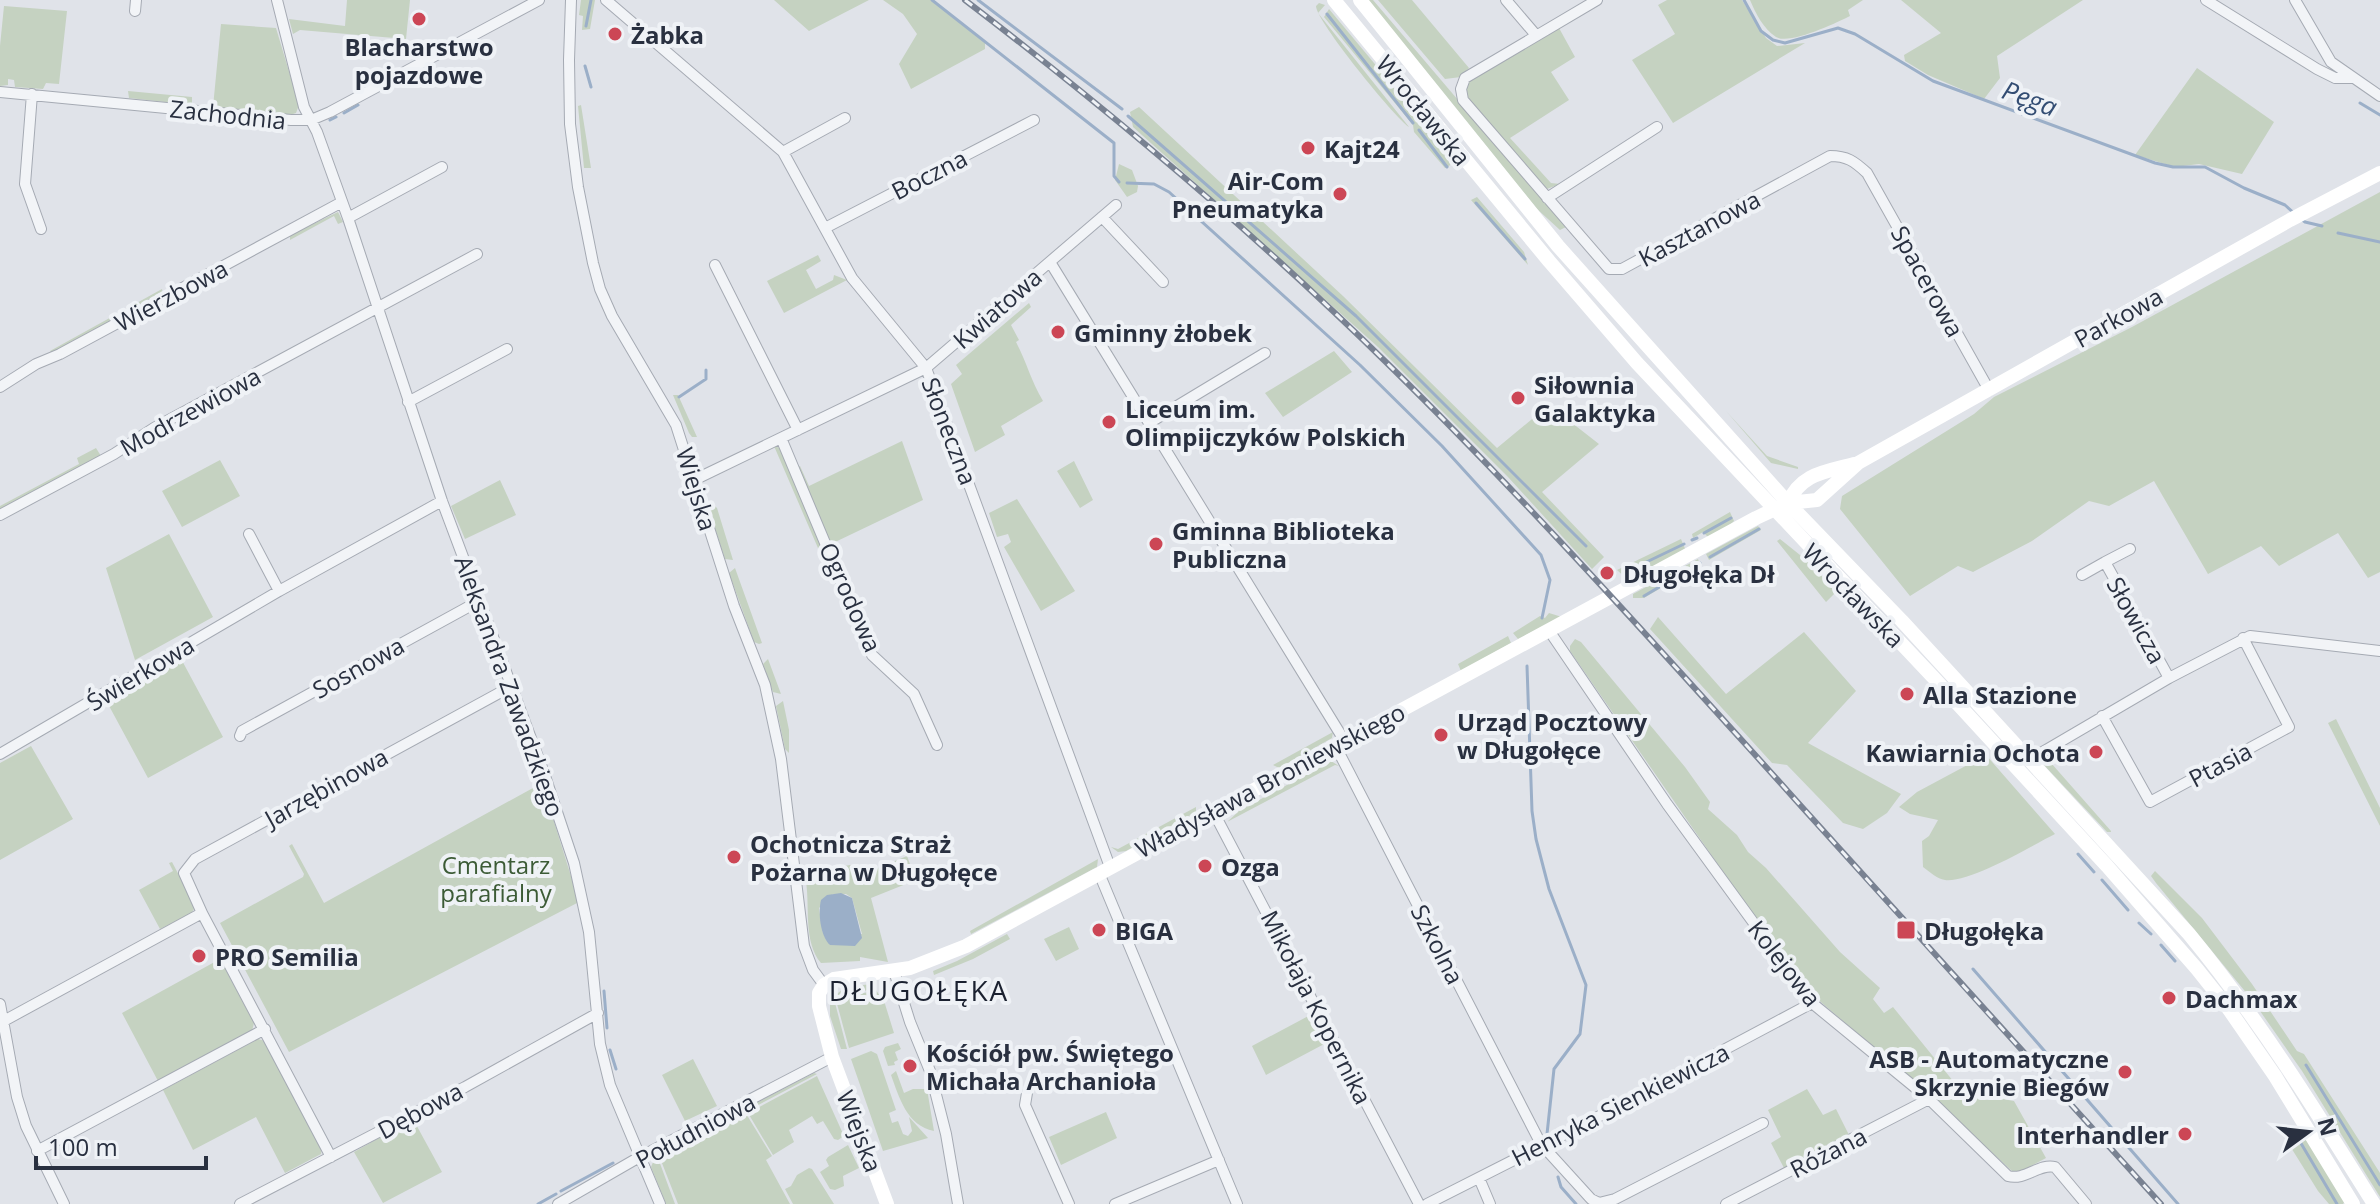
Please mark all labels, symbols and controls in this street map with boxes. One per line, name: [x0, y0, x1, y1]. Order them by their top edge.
marker: Blacharstwo pojazdowe: [410, 10, 428, 28]
place label: Żabka: [631, 18, 704, 51]
marker: Żabka: [606, 25, 624, 43]
place label: Blacharstwo pojazdowe: [344, 30, 494, 91]
street label: Wrocławska: [1369, 48, 1479, 172]
water label: Pęga: [1998, 72, 2063, 125]
street label: Zachodnia: [168, 91, 288, 137]
place label: Kajt24: [1324, 132, 1400, 165]
marker: Kajt24: [1299, 139, 1317, 157]
street label: Boczna: [886, 141, 972, 207]
place label: Air-Com Pneumatyka: [1172, 164, 1324, 225]
street label: Kasztanowa: [1632, 182, 1766, 274]
marker: Air-Com Pneumatyka: [1331, 185, 1349, 203]
street label: Spacerowa: [1884, 219, 1972, 343]
street label: Wierzbowa: [109, 251, 233, 339]
street label: Kwiatowa: [946, 260, 1048, 356]
street label: Parkowa: [2068, 279, 2168, 355]
place label: Gminny żłobek: [1074, 316, 1252, 349]
marker: Gminny żłobek: [1049, 323, 1067, 341]
street label: Modrzewiowa: [114, 359, 266, 463]
place label: Siłownia Galaktyka: [1534, 368, 1656, 429]
street label: Słoneczna: [914, 373, 986, 489]
marker: Siłownia Galaktyka: [1509, 389, 1527, 407]
place label: Liceum im. Olimpijczyków Polskich: [1125, 392, 1406, 453]
marker: Liceum im. Olimpijczyków Polskich: [1100, 413, 1118, 431]
street label: Wiejska: [669, 443, 725, 535]
place label: Gminna Biblioteka Publiczna: [1172, 514, 1395, 575]
marker: Gminna Biblioteka Publiczna: [1147, 535, 1165, 553]
street label: Wrocławska: [1796, 536, 1912, 654]
street label: Ogrodowa: [812, 537, 890, 657]
street label: Aleksandra Zawadzkiego: [447, 551, 573, 821]
place label: Długołęka Dł: [1623, 557, 1775, 590]
marker: Długołęka Dł: [1598, 564, 1616, 582]
street label: Słowicza: [2100, 571, 2174, 669]
street label: Świerkowa: [80, 628, 200, 718]
street label: Sosnowa: [306, 628, 410, 706]
place label: Alla Stazione: [1923, 678, 2077, 711]
marker: Alla Stazione: [1898, 685, 1916, 703]
street label: Władysława Broniewskiego: [1129, 695, 1411, 865]
place label: Urząd Pocztowy w Długołęce: [1457, 705, 1647, 766]
marker: Urząd Pocztowy w Długołęce: [1432, 726, 1450, 744]
street label: Ptasia: [2183, 734, 2257, 794]
place label: Kawiarnia Ochota: [1865, 736, 2080, 769]
street label: Jarzębinowa: [257, 740, 394, 835]
marker: Kawiarnia Ochota: [2087, 743, 2105, 761]
place label: Ochotnicza Straż Pożarna w Długołęce: [750, 827, 998, 888]
park label: Cmentarz parafialny: [440, 848, 553, 909]
marker: Ochotnicza Straż Pożarna w Długołęce: [725, 848, 743, 866]
place label: Ozga: [1221, 850, 1280, 883]
marker: Ozga: [1196, 857, 1214, 875]
street label: Szkolna: [1404, 898, 1472, 990]
street label: Mikołaja Kopernika: [1254, 904, 1380, 1110]
street label: Kolejowa: [1741, 913, 1829, 1013]
place label: BIGA: [1115, 914, 1173, 947]
place label: Długołęka: [1924, 914, 2044, 947]
marker: Długołęka: [1895, 919, 1917, 941]
marker: BIGA: [1090, 921, 1108, 939]
place label: PRO Semilia: [215, 940, 359, 973]
marker: PRO Semilia: [190, 947, 208, 965]
district label: DŁUGOŁĘKA: [829, 971, 1009, 1009]
place label: Dachmax: [2185, 982, 2297, 1015]
marker: Dachmax: [2160, 989, 2178, 1007]
street label: Henryka Sienkiewicza: [1505, 1035, 1735, 1173]
place label: Kościół pw. Świętego Michała Archanioła: [926, 1036, 1174, 1097]
place label: ASB - Automatyczne Skrzynie Biegów: [1869, 1042, 2109, 1103]
marker: Kościół pw. Świętego Michała Archanioła: [901, 1057, 919, 1075]
marker: ASB - Automatyczne Skrzynie Biegów: [2116, 1063, 2134, 1081]
street label: Dębowa: [372, 1074, 468, 1146]
street label: Południowa: [629, 1085, 761, 1175]
street label: Wiejska: [829, 1085, 891, 1177]
north arrow: [2268, 1092, 2348, 1172]
text: N: [2311, 1114, 2345, 1139]
place label: Interhandler: [2016, 1118, 2169, 1151]
street label: Różana: [1784, 1119, 1872, 1185]
scale bar: [36, 1120, 206, 1170]
marker: Interhandler: [2176, 1125, 2194, 1143]
text: 100 m: [48, 1130, 118, 1163]

